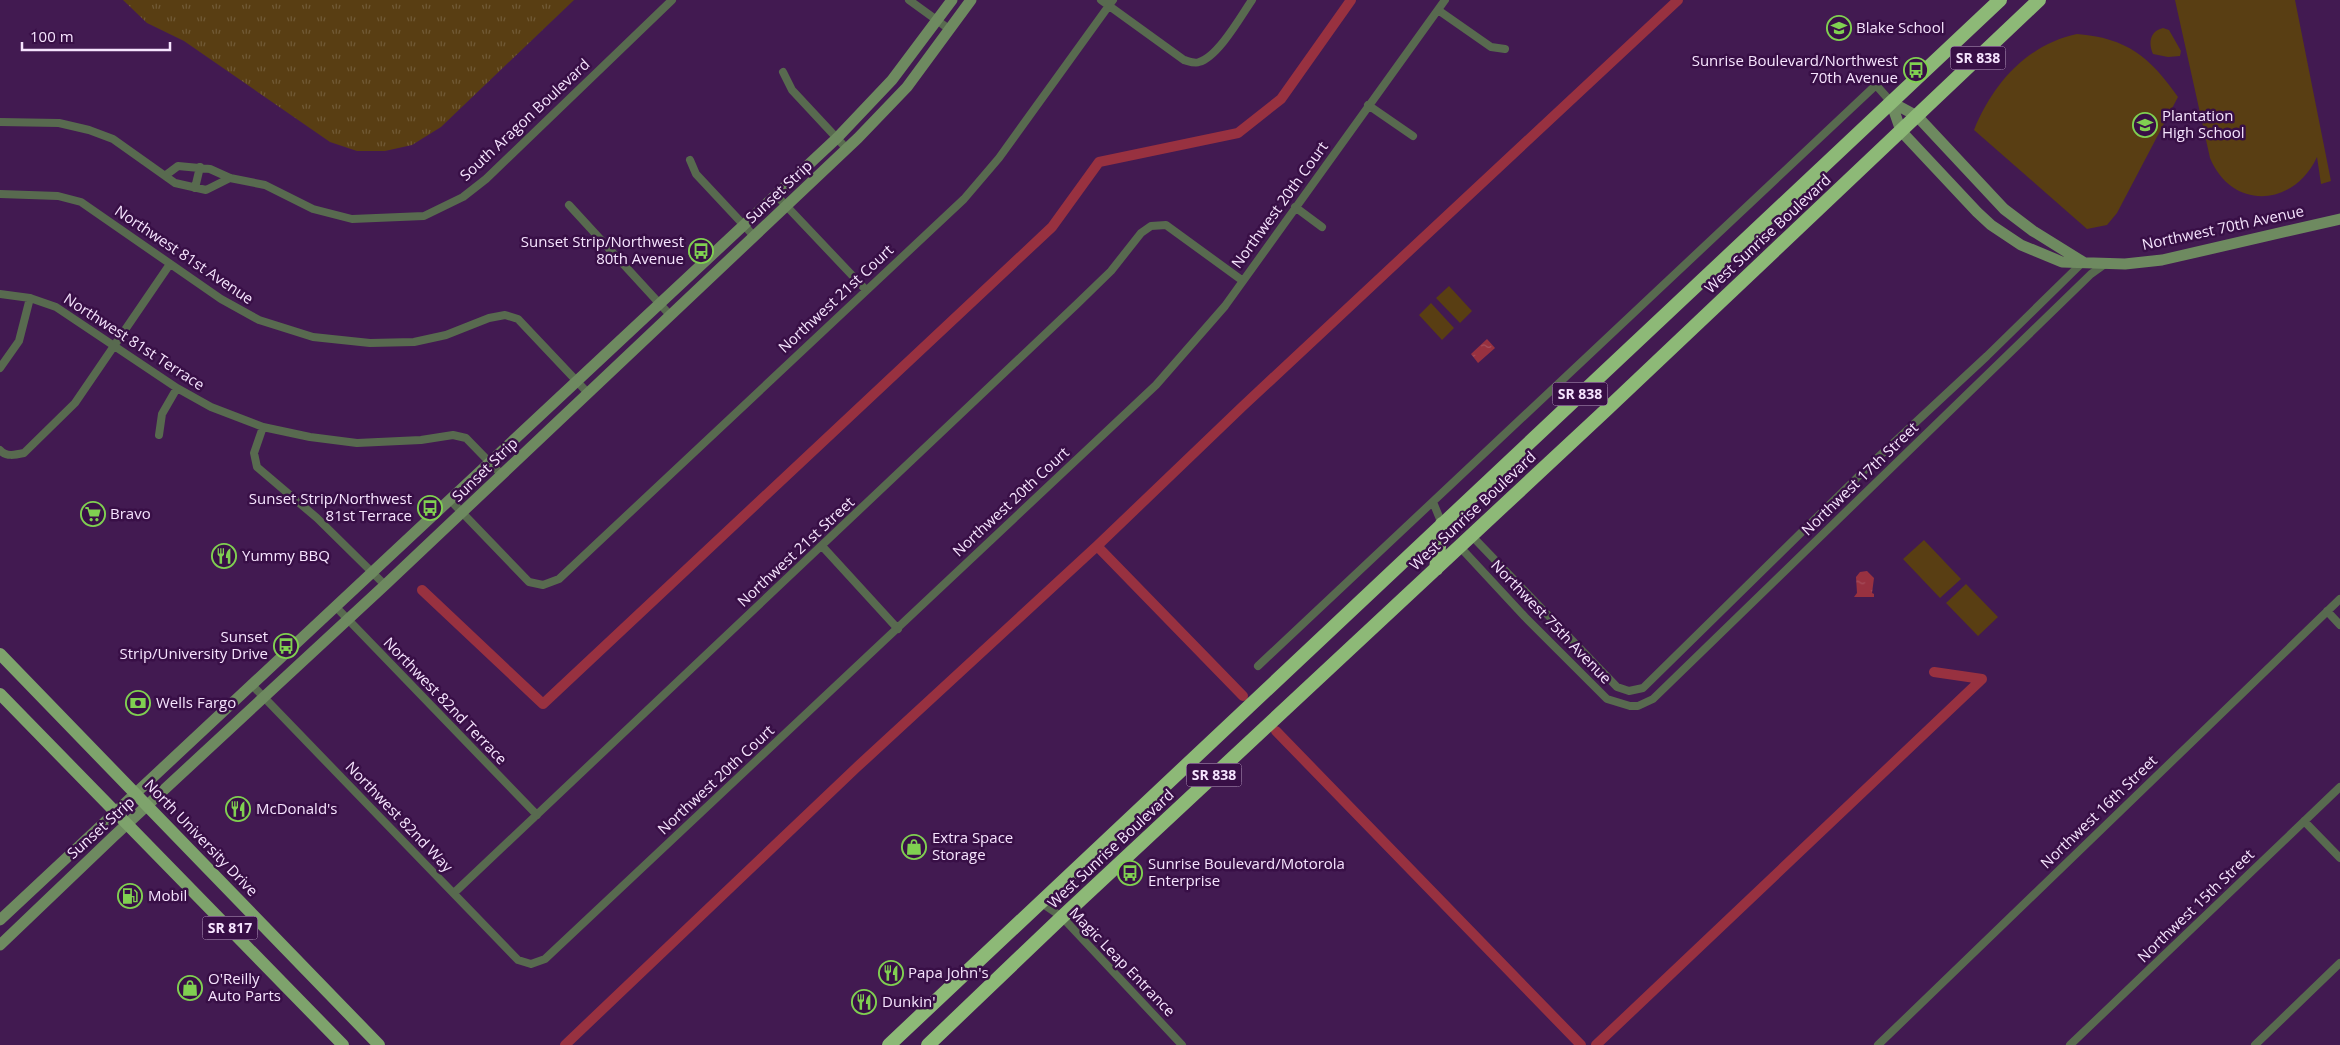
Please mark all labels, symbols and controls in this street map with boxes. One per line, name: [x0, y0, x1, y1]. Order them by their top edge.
school or university icon: Blake School: [1826, 15, 1852, 41]
place label: Blake School: [1856, 17, 1944, 37]
scale bar: [22, 20, 170, 52]
text: 100 m: [30, 26, 74, 46]
road number: SR 838: [1950, 46, 2006, 70]
place label: Sunrise Boulevard/Northwest 70th Avenue: [1692, 50, 1898, 87]
street label: South Aragon Boulevard: [455, 54, 593, 185]
bus stop icon: Sunrise Boulevard/Northwest 70th Avenue: [1903, 57, 1929, 83]
place label: Plantation High School: [2162, 105, 2245, 142]
school or university icon: Plantation High School: [2132, 112, 2158, 138]
street label: Northwest 20th Court: [1226, 137, 1332, 272]
street label: Sunset Strip: [741, 155, 816, 227]
street label: West Sunrise Boulevard: [1700, 169, 1835, 297]
street label: Northwest 81st Avenue: [111, 200, 258, 308]
street label: Northwest 70th Avenue: [2140, 200, 2306, 254]
place label: Sunset Strip/Northwest 80th Avenue: [521, 231, 684, 268]
bus stop icon: Sunset Strip/Northwest 80th Avenue: [688, 238, 714, 264]
street label: Northwest 21st Court: [774, 240, 897, 357]
street label: Northwest 81st Terrace: [60, 288, 209, 394]
road number: SR 838: [1552, 382, 1608, 406]
street label: Northwest 17th Street: [1797, 417, 1922, 539]
street label: Sunset Strip: [447, 433, 522, 506]
street label: Northwest 20th Court: [948, 442, 1073, 560]
street label: West Sunrise Boulevard: [1405, 446, 1540, 574]
place label: Sunset Strip/Northwest 81st Terrace: [249, 488, 412, 525]
street label: Northwest 21st Street: [733, 492, 858, 611]
bus stop icon: Sunset Strip/Northwest 81st Terrace: [417, 495, 443, 521]
supermarket icon: Bravo: [80, 501, 106, 527]
place label: Bravo: [110, 503, 151, 523]
restaurant icon: Yummy BBQ: [211, 543, 237, 569]
place label: Yummy BBQ: [242, 545, 330, 565]
street label: Northwest 75th Avenue: [1487, 555, 1616, 688]
place label: Sunset Strip/University Drive: [119, 626, 268, 663]
street label: Northwest 82nd Terrace: [380, 632, 512, 768]
bus stop icon: Sunset Strip/University Drive: [273, 633, 299, 659]
bank icon: Wells Fargo: [125, 690, 151, 716]
place label: Wells Fargo: [156, 692, 236, 712]
street label: Northwest 20th Court: [653, 720, 778, 838]
street label: Northwest 16th Street: [2036, 750, 2161, 872]
street label: Northwest 82nd Way: [342, 757, 458, 876]
road number: SR 838: [1186, 764, 1242, 786]
street label: North University Drive: [141, 775, 263, 900]
street label: West Sunrise Boulevard: [1043, 784, 1178, 912]
street label: Sunset Strip: [62, 792, 138, 863]
restaurant icon: McDonald's: [225, 796, 251, 822]
place label: McDonald's: [256, 798, 338, 818]
place label: Extra Space Storage: [932, 827, 1013, 864]
shop icon: Extra Space Storage: [901, 834, 927, 860]
street label: Northwest 15th Street: [2133, 844, 2258, 966]
place label: Sunrise Boulevard/Motorola Enterprise: [1148, 853, 1345, 890]
bus stop icon: Sunrise Boulevard/Motorola Enterprise: [1117, 860, 1143, 886]
fuel station icon: Mobil: [117, 883, 143, 909]
place label: Mobil: [148, 885, 187, 905]
street label: Magic Leap Entrance: [1065, 902, 1180, 1020]
road number: SR 817: [202, 916, 258, 940]
restaurant icon: Papa John's: [878, 960, 904, 986]
place label: Papa John's: [908, 962, 989, 982]
place label: O'Reilly Auto Parts: [208, 968, 281, 1005]
shop icon: O'Reilly Auto Parts: [177, 975, 203, 1001]
restaurant icon: Dunkin': [851, 989, 877, 1015]
place label: Dunkin': [882, 991, 935, 1011]

